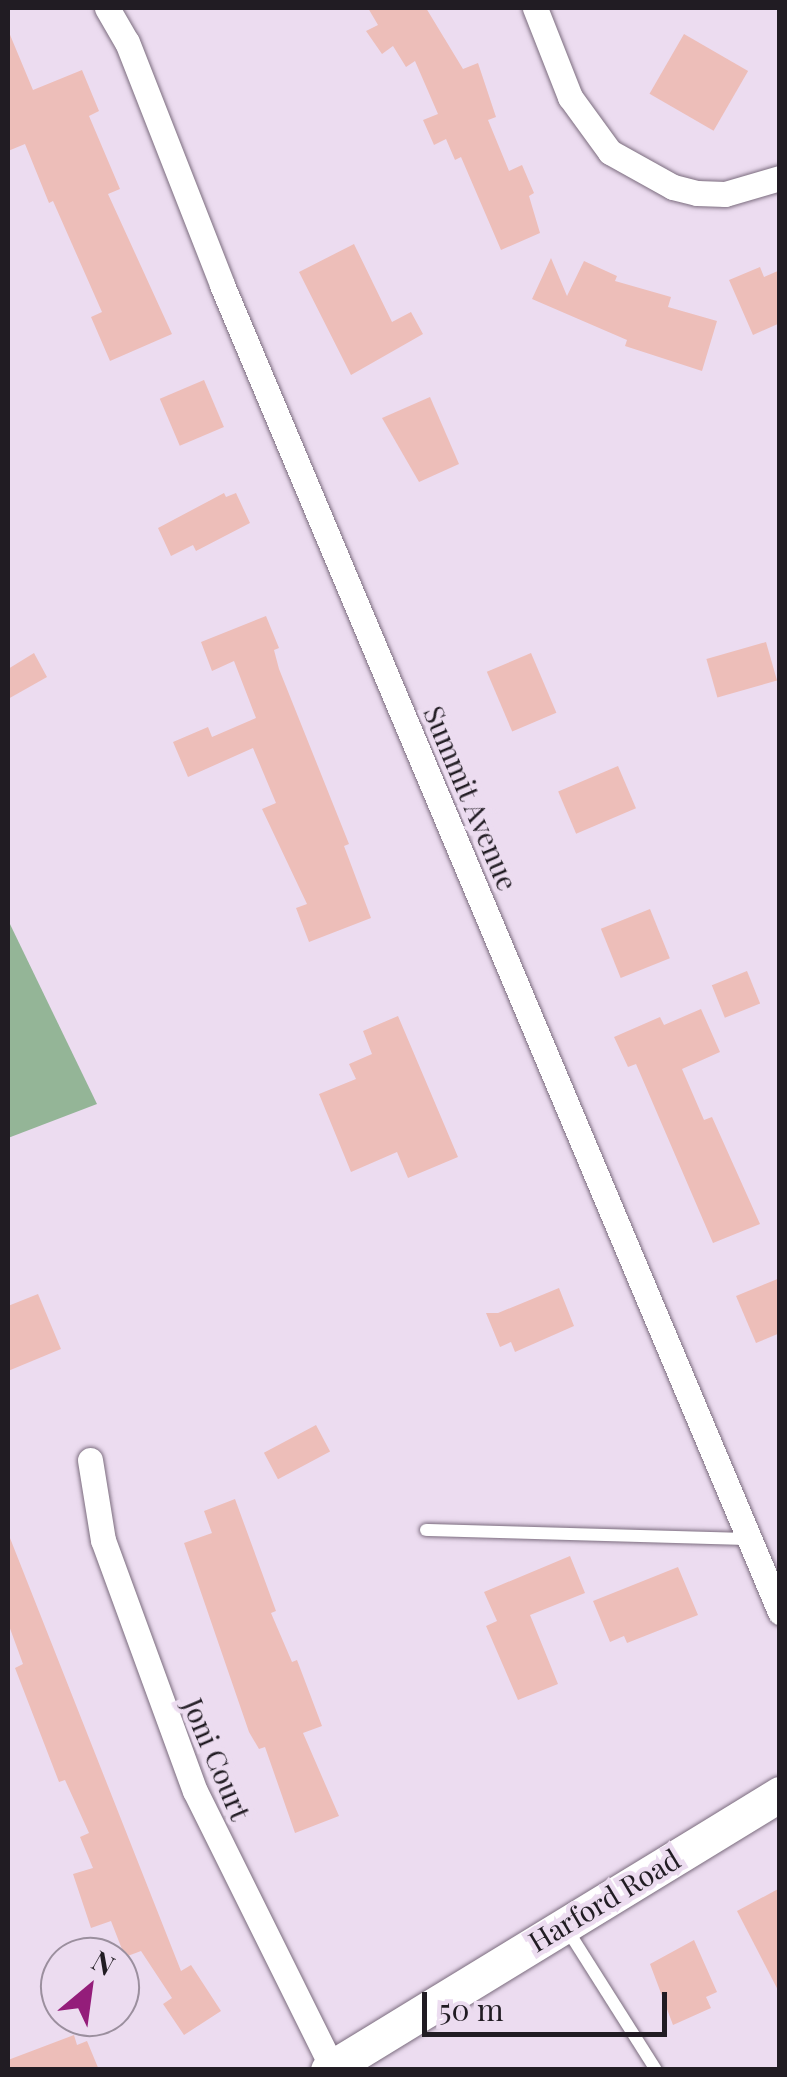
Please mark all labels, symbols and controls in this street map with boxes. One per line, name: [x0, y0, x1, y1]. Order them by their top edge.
street label: Summit Avenue: [417, 700, 525, 896]
street label: Joni Court: [176, 1693, 258, 1825]
street label: Harford Road: [522, 1842, 686, 1958]
north arrow: [40, 1937, 140, 2037]
text: N: [86, 1941, 122, 1983]
scale bar: [427, 1972, 672, 2034]
text: 50 m: [439, 1989, 504, 2029]

